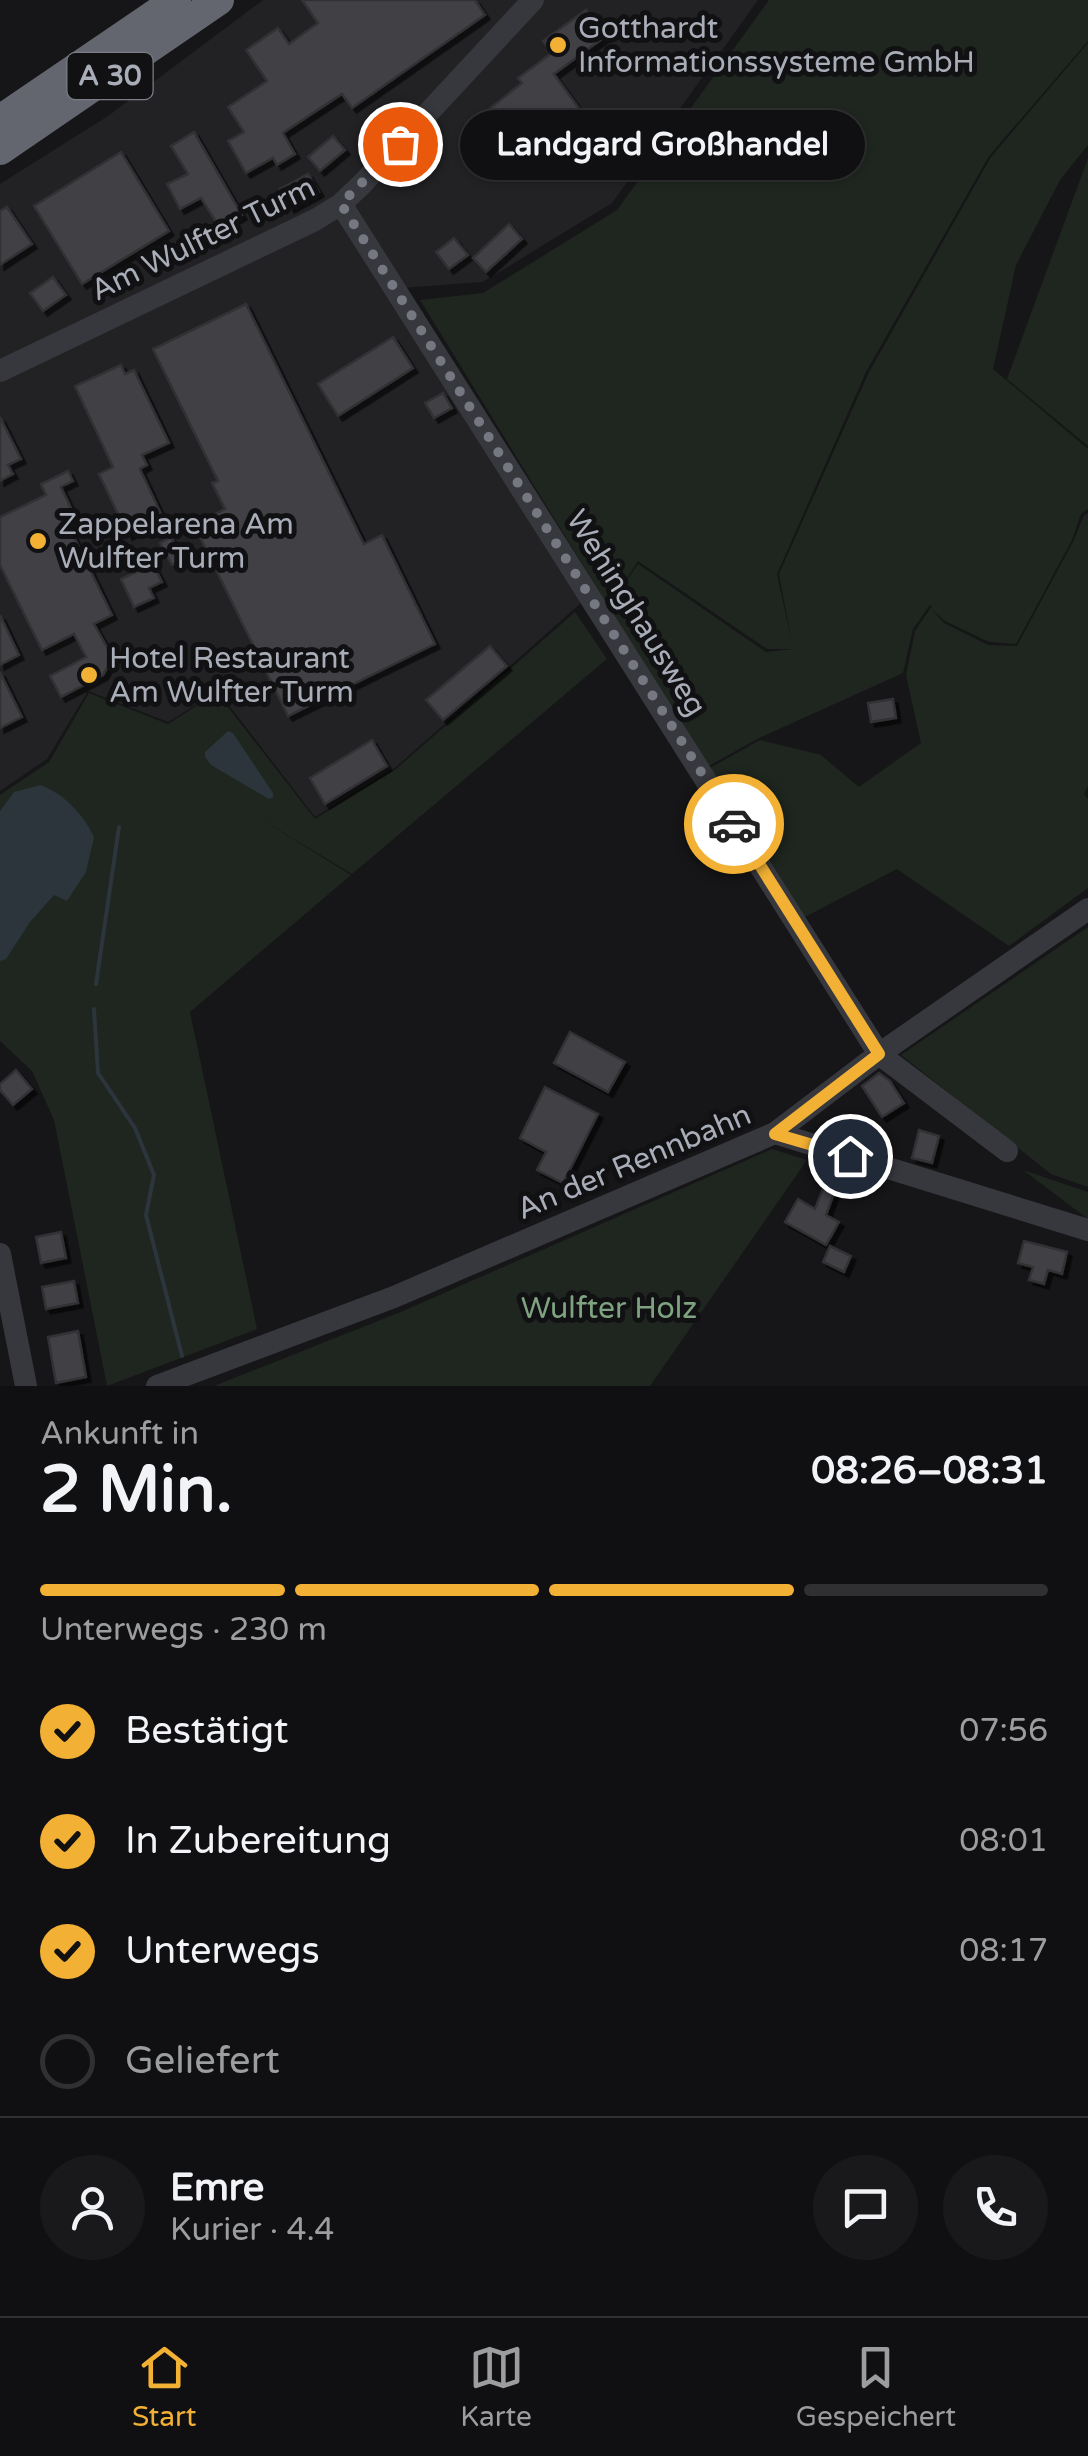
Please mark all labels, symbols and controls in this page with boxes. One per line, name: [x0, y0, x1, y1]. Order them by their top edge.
place label: Gotthardt Informationssysteme GmbH: [578, 10, 975, 81]
marker: Gotthardt Informationssysteme GmbH: [547, 34, 569, 56]
road number: A 30: [68, 53, 152, 99]
pin: [358, 102, 443, 187]
callout: Landgard Großhandel: [460, 109, 865, 179]
icon: bag: [373, 117, 428, 172]
text: Landgard Großhandel: [496, 126, 829, 164]
street label: Am Wulfter Turm: [85, 169, 321, 309]
street label: Wehinghausweg: [558, 503, 714, 723]
place label: Zappelarena Am Wulfter Turm: [58, 506, 294, 577]
marker: Zappelarena Am Wulfter Turm: [27, 530, 49, 552]
place label: Hotel Restaurant Am Wulfter Turm: [109, 640, 354, 711]
marker: Hotel Restaurant Am Wulfter Turm: [78, 664, 100, 686]
courier: [684, 774, 784, 874]
icon: car: [707, 797, 762, 852]
street label: An der Rennbahn: [511, 1096, 757, 1228]
pin: [808, 1114, 893, 1199]
icon: home: [823, 1129, 878, 1184]
park label: Wulfter Holz: [521, 1290, 697, 1327]
text: Ankunft in: [40, 1415, 199, 1453]
text: 08:26–08:31: [811, 1448, 1048, 1494]
text: 2 Min.: [40, 1451, 233, 1530]
text: Unterwegs · 230 m: [40, 1611, 327, 1649]
icon: check: [40, 1704, 95, 1759]
text: Bestätigt: [125, 1708, 289, 1754]
text: 07:56: [959, 1712, 1048, 1750]
icon: check: [40, 1814, 95, 1869]
text: In Zubereitung: [125, 1818, 391, 1864]
text: 08:01: [959, 1822, 1048, 1860]
icon: check: [40, 1924, 95, 1979]
text: Unterwegs: [125, 1928, 320, 1974]
text: 08:17: [959, 1932, 1048, 1970]
text: Geliefert: [125, 2038, 280, 2084]
button: person: [40, 2155, 145, 2260]
button: chat: [813, 2155, 918, 2260]
button: phone: [943, 2155, 1048, 2260]
text: Emre: [170, 2165, 264, 2211]
text: Kurier · 4.4: [170, 2211, 334, 2249]
tab: Start: [132, 2340, 196, 2434]
tab: Karte: [460, 2340, 532, 2434]
tab: Gespeichert: [796, 2340, 956, 2434]

